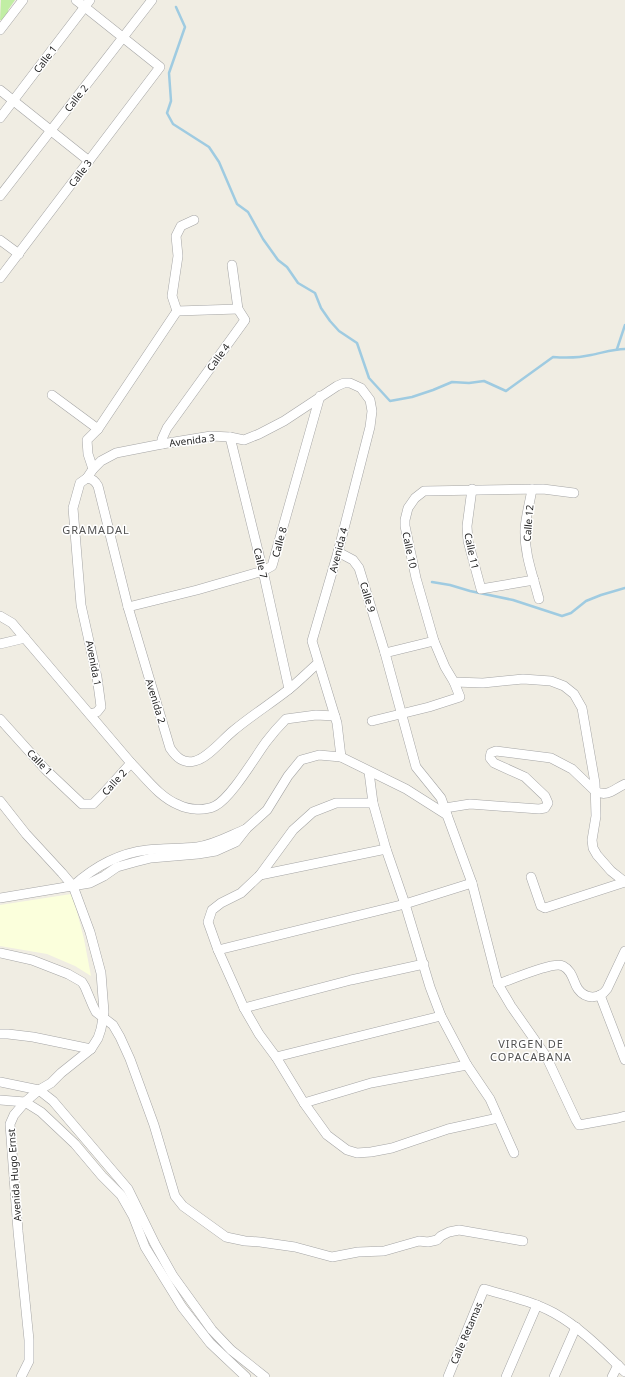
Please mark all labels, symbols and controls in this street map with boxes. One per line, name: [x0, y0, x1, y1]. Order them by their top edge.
street label: Calle 1: [30, 42, 60, 76]
street label: Calle 2: [61, 81, 91, 115]
street label: Calle 3: [65, 156, 95, 190]
street label: Calle 4: [203, 340, 233, 374]
street label: Avenida 3: [168, 430, 216, 450]
street label: Calle 12: [519, 504, 537, 542]
district label: GRAMADAL: [62, 522, 130, 537]
street label: Calle 8: [268, 525, 290, 559]
street label: Avenida 4: [325, 526, 351, 574]
street label: Calle 10: [399, 531, 421, 570]
street label: Calle 11: [461, 532, 483, 570]
street label: Calle 7: [251, 546, 271, 580]
street label: Calle 9: [357, 580, 379, 614]
street label: Avenida 1: [83, 639, 105, 687]
street label: Avenida 2: [143, 677, 169, 725]
street label: Calle 1: [24, 746, 56, 778]
street label: Calle 2: [98, 766, 130, 798]
district label: VIRGEN DE COPACABANA: [490, 1036, 572, 1064]
street label: Avenida Hugo Ernst: [4, 1128, 24, 1222]
street label: Calle Retamas: [447, 1300, 485, 1366]

